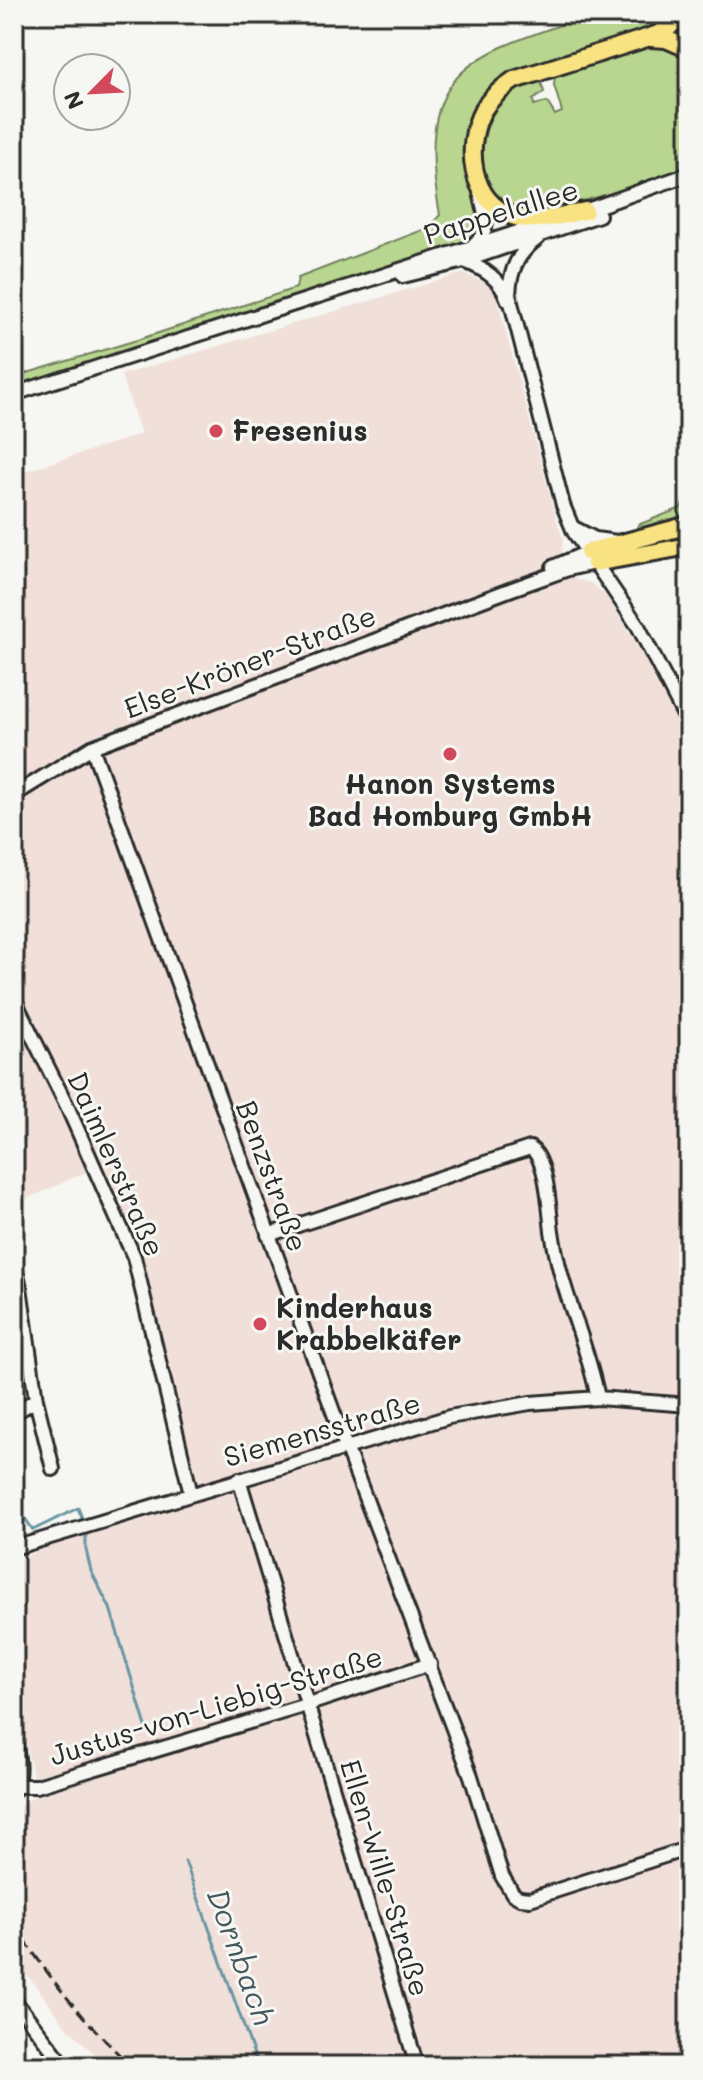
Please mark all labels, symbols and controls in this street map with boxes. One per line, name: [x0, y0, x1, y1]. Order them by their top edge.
north arrow: [52, 52, 132, 132]
text: N: [57, 87, 90, 114]
street label: Pappelallee: [419, 170, 582, 252]
place label: Fresenius: [232, 412, 368, 448]
marker: Fresenius: [207, 422, 225, 440]
street label: Else-Kröner-Straße: [119, 596, 381, 726]
marker: Hanon Systems Bad Homburg GmbH: [441, 745, 459, 763]
place label: Hanon Systems Bad Homburg GmbH: [308, 765, 593, 833]
street label: Daimlerstraße: [60, 1066, 174, 1262]
street label: Benzstraße: [229, 1095, 317, 1256]
place label: Kinderhaus Krabbelkäfer: [276, 1289, 462, 1357]
marker: Kinderhaus Krabbelkäfer: [251, 1315, 269, 1333]
street label: Siemensstraße: [219, 1384, 424, 1474]
street label: Justus-von-Liebig-Straße: [45, 1637, 386, 1773]
street label: Ellen-Wille-Straße: [333, 1755, 439, 2000]
water label: Dornbach: [199, 1883, 285, 2030]

